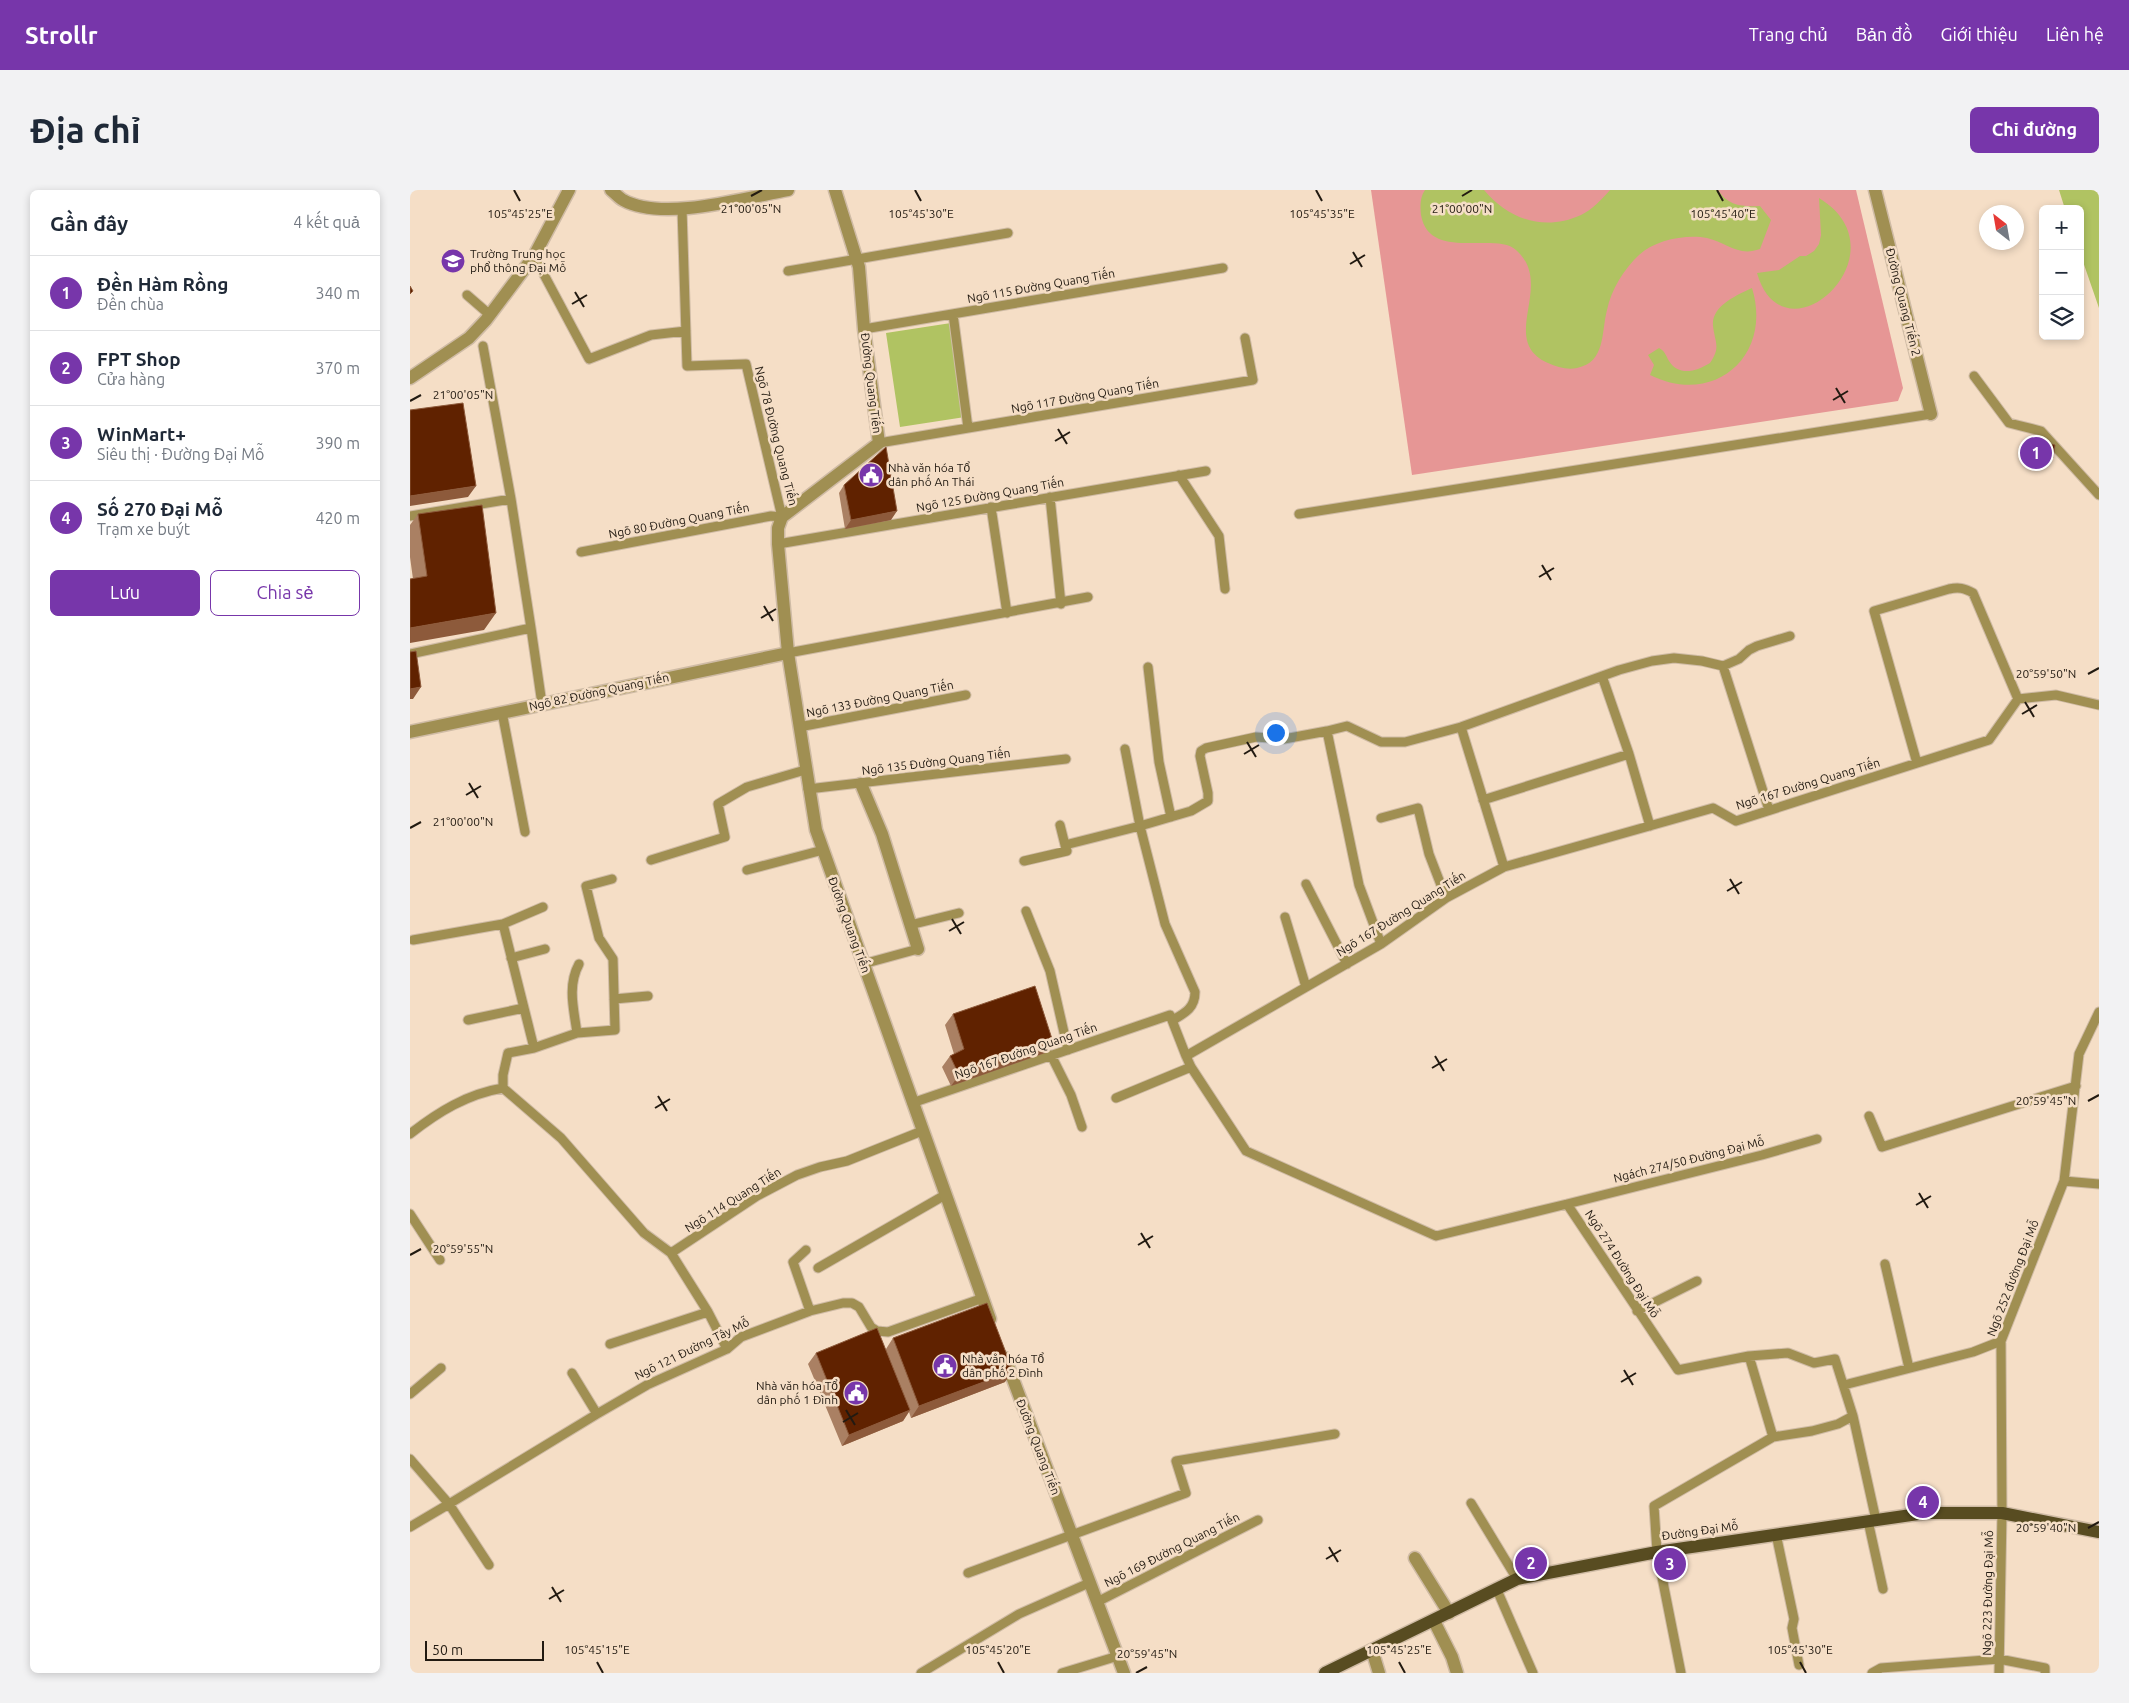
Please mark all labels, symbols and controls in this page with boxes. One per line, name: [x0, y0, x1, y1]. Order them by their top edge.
text: Strollr: [25, 22, 98, 49]
text: Trang chủ: [1749, 24, 1828, 44]
text: Bản đồ: [1856, 24, 1913, 44]
text: Giới thiệu: [1941, 24, 2018, 44]
text: Liên hệ: [2046, 24, 2104, 44]
button: Chỉ đường: [1970, 107, 2099, 153]
text: Địa chỉ: [30, 110, 140, 150]
text: 21°00'05"N: [721, 202, 781, 215]
text: 21°00'00"N: [1432, 202, 1492, 215]
north arrow: [1979, 205, 2024, 250]
map controls: [2039, 205, 2084, 340]
button: +: [2039, 205, 2084, 250]
text: 105°45'25"E: [487, 207, 553, 220]
text: 105°45'30"E: [888, 207, 954, 220]
text: 105°45'35"E: [1289, 207, 1355, 220]
text: 105°45'40"E: [1690, 207, 1756, 220]
text: Gần đây: [50, 211, 128, 235]
text: 4 kết quả: [293, 213, 360, 231]
street label: Đường Quang Tiến 2: [1884, 246, 1924, 357]
place label: Trường Trung học phổ thông Đại Mỗ: [470, 247, 566, 275]
school or university icon: Trường Trung học phổ thông Đại Mỗ: [440, 248, 466, 274]
button: −: [2039, 250, 2084, 295]
street label: Ngõ 115 Đường Quang Tiến: [966, 265, 1116, 305]
text: Đền Hàm Rồng: [97, 273, 228, 295]
text: 1: [61, 284, 71, 302]
text: 340 m: [315, 284, 360, 302]
text: Đền chùa: [97, 295, 164, 313]
button: layers: [2039, 295, 2084, 340]
street label: Đường Quang Tiến: [859, 332, 885, 434]
text: FPT Shop: [97, 348, 181, 370]
text: 2: [61, 359, 71, 377]
text: 370 m: [315, 359, 360, 377]
street label: Ngõ 78 Đường Quang Tiến: [753, 365, 801, 507]
text: Cửa hàng: [97, 370, 165, 388]
street label: Ngõ 117 Đường Quang Tiến: [1010, 375, 1160, 415]
text: 21°00'05"N: [433, 388, 493, 401]
text: WinMart+: [97, 423, 186, 445]
text: 3: [61, 434, 71, 452]
text: 390 m: [315, 434, 360, 452]
pin: 1: [2020, 434, 2052, 472]
text: Siêu thị · Đường Đại Mỗ: [97, 445, 264, 463]
place label: Nhà văn hóa Tổ dân phố An Thái: [888, 461, 975, 488]
public building icon: Nhà văn hóa Tổ dân phố An Thái: [858, 462, 884, 488]
street label: Ngõ 125 Đường Quang Tiến: [915, 474, 1065, 514]
text: Số 270 Đại Mỗ: [97, 498, 223, 520]
street label: Ngõ 80 Đường Quang Tiến: [607, 500, 750, 541]
text: 4: [61, 509, 71, 527]
text: 420 m: [315, 509, 360, 527]
text: Trạm xe buýt: [97, 520, 190, 538]
button: Lưu: [50, 570, 200, 616]
button: Chia sẻ: [210, 570, 360, 616]
text: 20°59'50"N: [2016, 667, 2076, 680]
street label: Ngõ 82 Đường Quang Tiến: [527, 669, 670, 713]
street label: Ngõ 133 Đường Quang Tiến: [805, 677, 955, 719]
your location: [1263, 720, 1289, 746]
street label: Ngõ 135 Đường Quang Tiến: [861, 745, 1011, 777]
street label: Ngõ 167 Đường Quang Tiến: [1734, 755, 1881, 812]
text: 21°00'00"N: [433, 815, 493, 828]
street label: Ngõ 167 Đường Quang Tiến: [1333, 868, 1468, 959]
street label: Đường Quang Tiến: [826, 875, 874, 975]
street label: Ngõ 167 Đường Quang Tiến: [953, 1019, 1099, 1081]
text: 20°59'45"N: [2016, 1094, 2076, 1107]
street label: Ngách 274/50 Đường Đại Mỗ: [1612, 1134, 1766, 1186]
street label: Ngõ 114 Quang Tiến: [682, 1164, 783, 1234]
street label: Ngõ 274 Đường Đại Mỗ: [1582, 1208, 1662, 1320]
street label: Ngõ 252 đường Đại Mỗ: [1984, 1218, 2042, 1338]
text: 20°59'55"N: [433, 1242, 493, 1255]
street label: Ngõ 121 Đường Tây Mỗ: [632, 1315, 751, 1382]
place label: Nhà văn hóa Tổ dân phố 2 Đình: [962, 1352, 1044, 1379]
public building icon: Nhà văn hóa Tổ dân phố 2 Đình: [932, 1353, 958, 1379]
place label: Nhà văn hóa Tổ dân phố 1 Đình: [756, 1379, 838, 1406]
public building icon: Nhà văn hóa Tổ dân phố 1 Đình: [843, 1380, 869, 1406]
street label: Đường Quang Tiến: [1014, 1397, 1064, 1497]
pin: 4: [1907, 1483, 1939, 1521]
street label: Ngõ 169 Đường Quang Tiến: [1102, 1509, 1241, 1589]
street label: Đường Đại Mỗ: [1661, 1519, 1739, 1543]
text: 20°59'40"N: [2016, 1521, 2076, 1534]
street label: Ngõ 223 Đường Đại Mỗ: [1980, 1530, 1996, 1656]
pin: 2: [1515, 1544, 1547, 1582]
pin: 3: [1654, 1545, 1686, 1583]
scale bar: [425, 1638, 544, 1661]
text: 50 m: [432, 1642, 463, 1658]
text: 105°45'15"E: [564, 1643, 630, 1656]
text: 105°45'20"E: [965, 1643, 1031, 1656]
text: 105°45'25"E: [1366, 1643, 1432, 1656]
text: 105°45'30"E: [1767, 1643, 1833, 1656]
text: 20°59'45"N: [1117, 1647, 1177, 1660]

